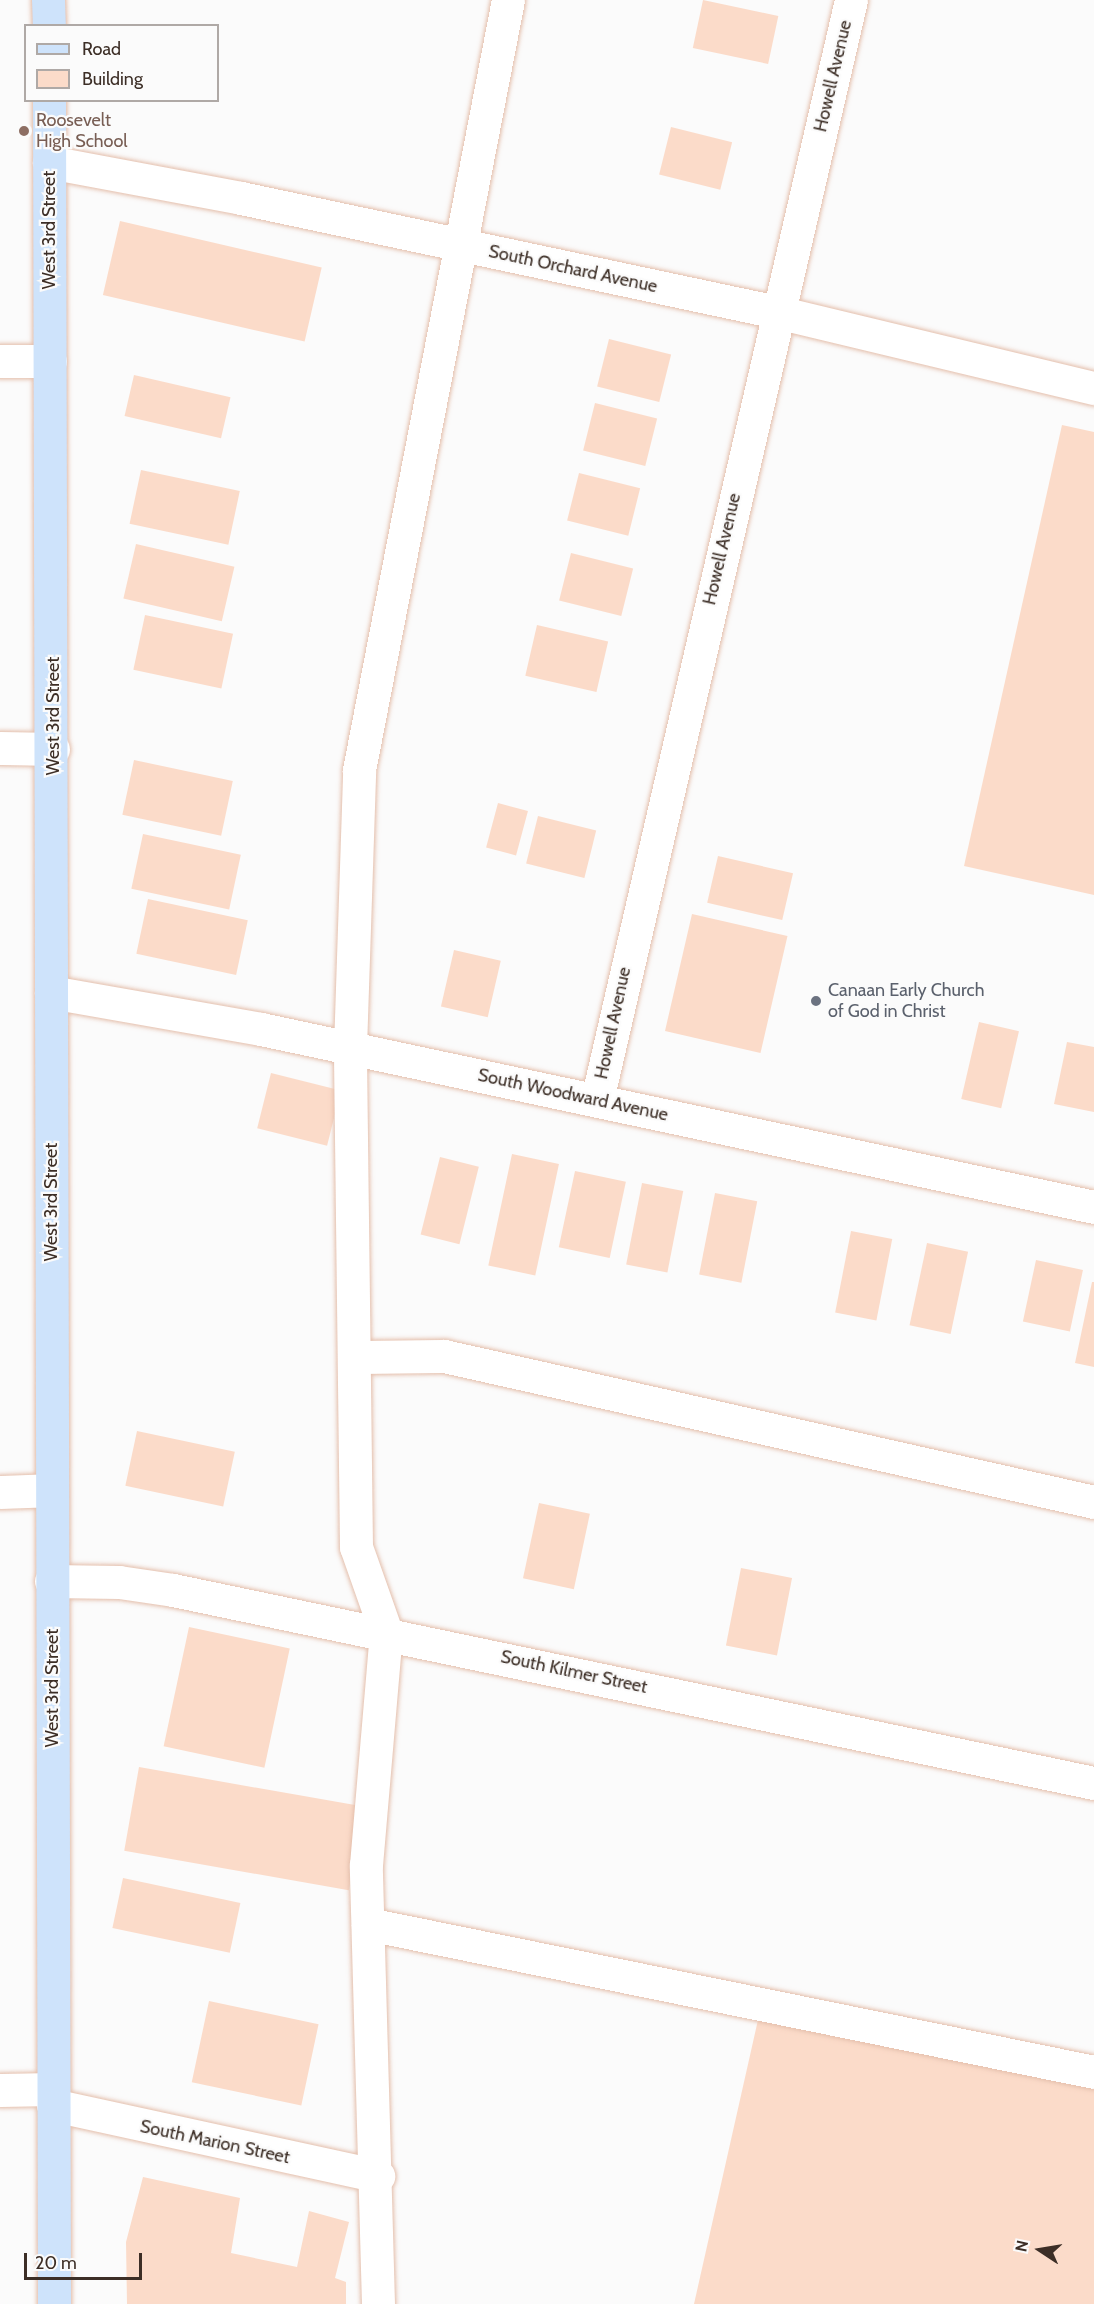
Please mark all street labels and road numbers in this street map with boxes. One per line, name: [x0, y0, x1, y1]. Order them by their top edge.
street label: Howell Avenue: [810, 18, 856, 134]
street label: West 3rd Street: [38, 171, 60, 289]
street label: South Orchard Avenue: [487, 241, 659, 297]
street label: Howell Avenue: [699, 491, 745, 607]
street label: West 3rd Street: [42, 657, 64, 775]
street label: Howell Avenue: [591, 965, 635, 1081]
street label: South Woodward Avenue: [476, 1064, 670, 1126]
street label: West 3rd Street: [40, 1143, 62, 1261]
street label: West 3rd Street: [41, 1629, 63, 1747]
street label: South Kilmer Street: [499, 1646, 649, 1698]
street label: South Marion Street: [138, 2116, 292, 2168]

